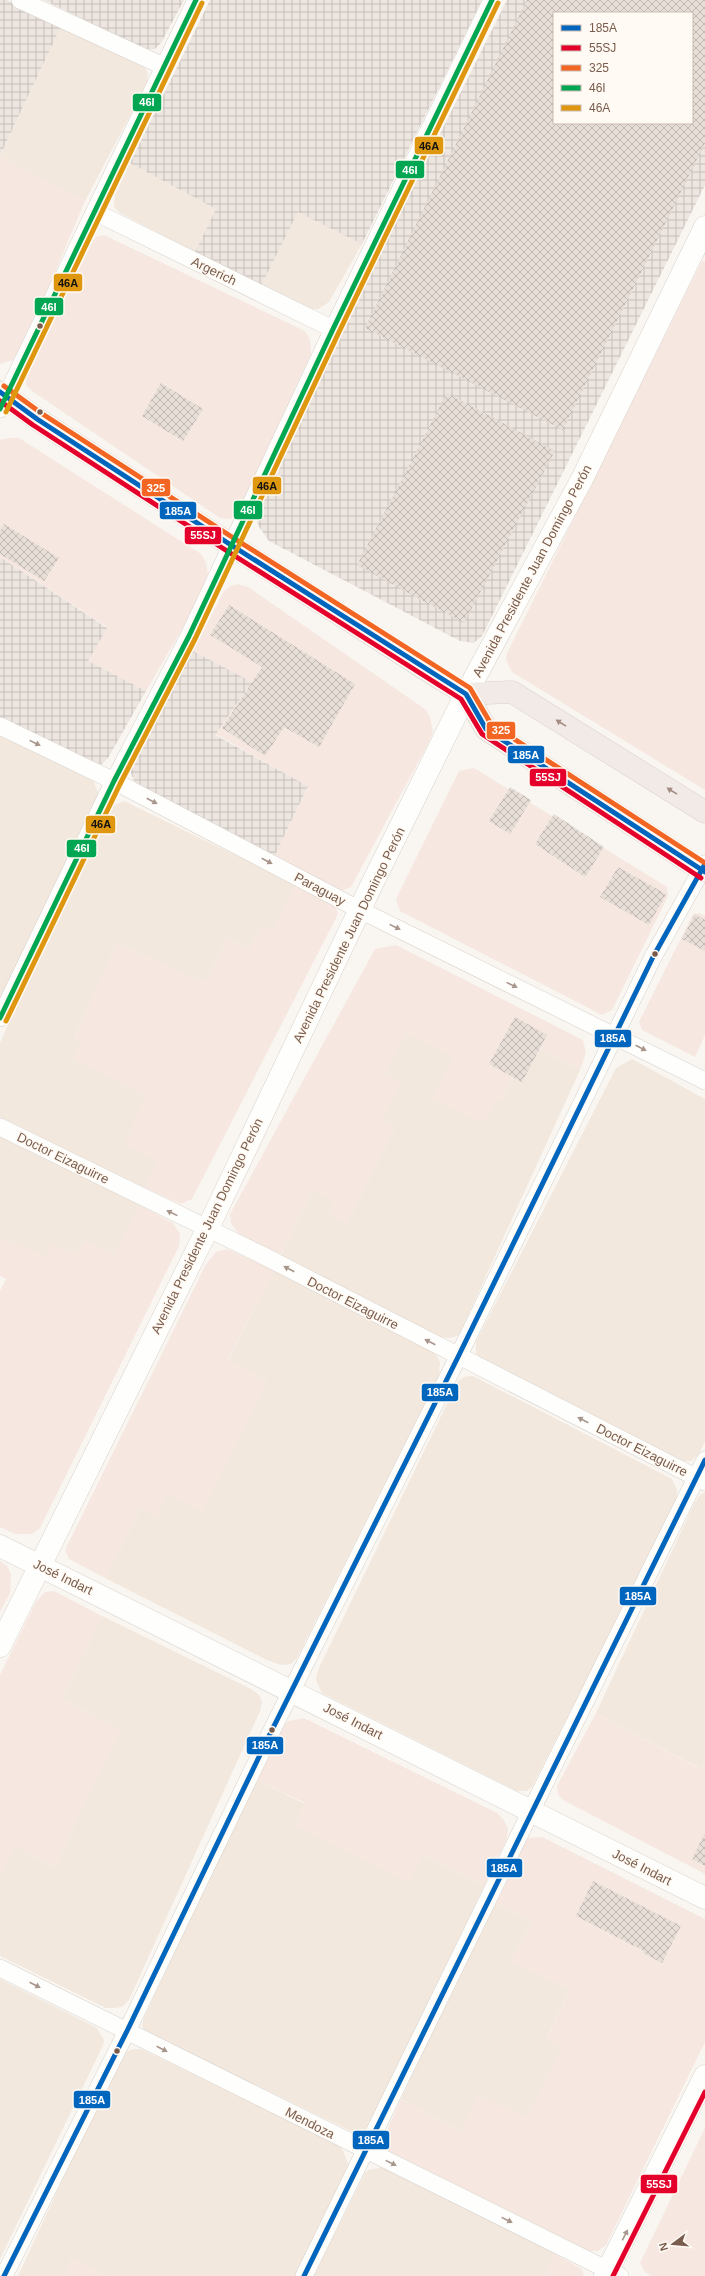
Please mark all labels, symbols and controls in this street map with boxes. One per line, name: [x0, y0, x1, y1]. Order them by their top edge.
legend: [553, 12, 693, 124]
text: 185A: [589, 21, 617, 35]
text: 55SJ: [589, 41, 616, 55]
text: 325: [589, 61, 609, 75]
text: 46I: [589, 81, 606, 95]
line badge: 46I: [132, 93, 162, 112]
text: 46I: [139, 96, 155, 108]
text: 46A: [589, 101, 610, 115]
line badge: 46A: [414, 136, 444, 155]
text: 46A: [419, 140, 439, 152]
line badge: 46I: [395, 160, 425, 179]
text: 46I: [402, 164, 418, 176]
street label: Argerich: [189, 254, 239, 288]
line badge: 46A: [53, 273, 83, 292]
text: 46A: [58, 277, 78, 289]
line badge: 46I: [34, 297, 64, 316]
text: 46I: [41, 301, 57, 313]
unlabelled marker: [35, 321, 45, 331]
unlabelled marker: [35, 407, 45, 417]
street label: Avenida Presidente Juan Domingo Perón: [469, 462, 595, 680]
line badge: 46A: [252, 476, 282, 495]
line badge: 325: [141, 478, 171, 497]
text: 46A: [257, 480, 277, 492]
text: 325: [147, 482, 165, 494]
line badge: 46I: [233, 500, 263, 520]
line badge: 185A: [159, 501, 197, 520]
text: 46I: [240, 504, 256, 516]
text: 185A: [165, 505, 191, 517]
line badge: 55SJ: [184, 526, 222, 545]
text: 55SJ: [190, 529, 216, 541]
one-way arrow: [556, 719, 566, 727]
line badge: 325: [486, 721, 516, 740]
text: 325: [492, 724, 510, 736]
one-way arrow: [29, 740, 41, 746]
line badge: 185A: [507, 745, 545, 764]
text: 185A: [513, 749, 539, 761]
line badge: 55SJ: [529, 768, 567, 787]
text: 55SJ: [535, 771, 561, 783]
one-way arrow: [667, 787, 677, 795]
one-way arrow: [146, 798, 157, 804]
line badge: 46A: [85, 815, 116, 834]
text: 46A: [91, 818, 111, 830]
street label: Avenida Presidente Juan Domingo Perón: [290, 825, 408, 1045]
line badge: 46I: [66, 839, 97, 858]
text: 46I: [74, 842, 90, 854]
one-way arrow: [261, 858, 273, 864]
street label: Paraguay: [292, 869, 349, 909]
one-way arrow: [389, 924, 401, 930]
unlabelled marker: [650, 949, 660, 959]
one-way arrow: [506, 982, 518, 988]
line badge: 185A: [594, 1029, 632, 1048]
text: 185A: [600, 1032, 626, 1044]
one-way arrow: [635, 1045, 647, 1052]
street label: Avenida Presidente Juan Domingo Perón: [148, 1116, 266, 1336]
street label: Doctor Eizaguirre: [15, 1129, 111, 1187]
one-way arrow: [167, 1210, 178, 1216]
one-way arrow: [283, 1266, 295, 1273]
street label: Doctor Eizaguirre: [305, 1274, 401, 1332]
one-way arrow: [424, 1339, 435, 1345]
line badge: 185A: [421, 1383, 459, 1402]
text: 185A: [427, 1386, 453, 1398]
one-way arrow: [577, 1417, 589, 1423]
street label: Doctor Eizaguirre: [594, 1421, 690, 1479]
street label: José Indart: [31, 1556, 96, 1598]
line badge: 185A: [619, 1586, 657, 1606]
text: 185A: [625, 1590, 651, 1602]
street label: José Indart: [321, 1700, 385, 1742]
unlabelled marker: [267, 1725, 277, 1735]
line badge: 185A: [246, 1736, 284, 1755]
text: 185A: [252, 1739, 278, 1751]
street label: José Indart: [610, 1846, 674, 1888]
line badge: 185A: [486, 1858, 523, 1878]
text: 185A: [491, 1862, 517, 1874]
one-way arrow: [29, 1982, 41, 1988]
unlabelled marker: [112, 2046, 122, 2056]
one-way arrow: [156, 2046, 167, 2052]
line badge: 185A: [73, 2090, 111, 2109]
text: 185A: [79, 2094, 105, 2106]
street label: Mendoza: [283, 2104, 338, 2142]
line badge: 185A: [352, 2130, 390, 2150]
text: 185A: [358, 2134, 384, 2146]
one-way arrow: [385, 2160, 396, 2166]
line badge: 55SJ: [640, 2174, 678, 2194]
text: 55SJ: [646, 2178, 672, 2190]
one-way arrow: [502, 2217, 513, 2224]
north arrow: [653, 2224, 693, 2264]
one-way arrow: [622, 2229, 628, 2241]
text: N: [657, 2241, 670, 2252]

